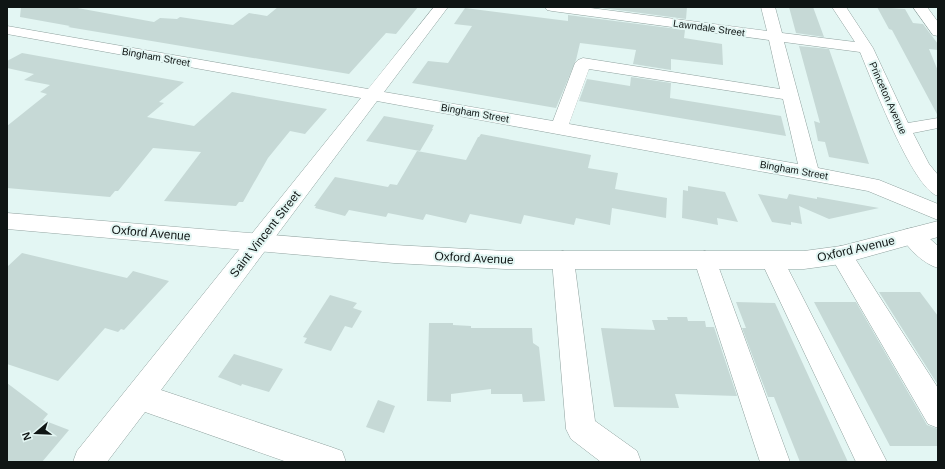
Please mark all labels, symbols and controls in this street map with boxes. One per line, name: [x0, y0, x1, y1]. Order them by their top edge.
street label: Lawndale Street: [672, 18, 746, 39]
street label: Bingham Street: [121, 46, 191, 68]
street label: Princeton Avenue: [867, 60, 909, 136]
street label: Bingham Street: [440, 102, 510, 124]
street label: Bingham Street: [759, 159, 829, 181]
street label: Saint Vincent Street: [227, 187, 304, 280]
street label: Oxford Avenue: [111, 223, 191, 243]
street label: Oxford Avenue: [816, 233, 896, 265]
street label: Oxford Avenue: [434, 249, 514, 267]
north arrow: [16, 413, 56, 453]
text: N: [20, 430, 34, 442]

